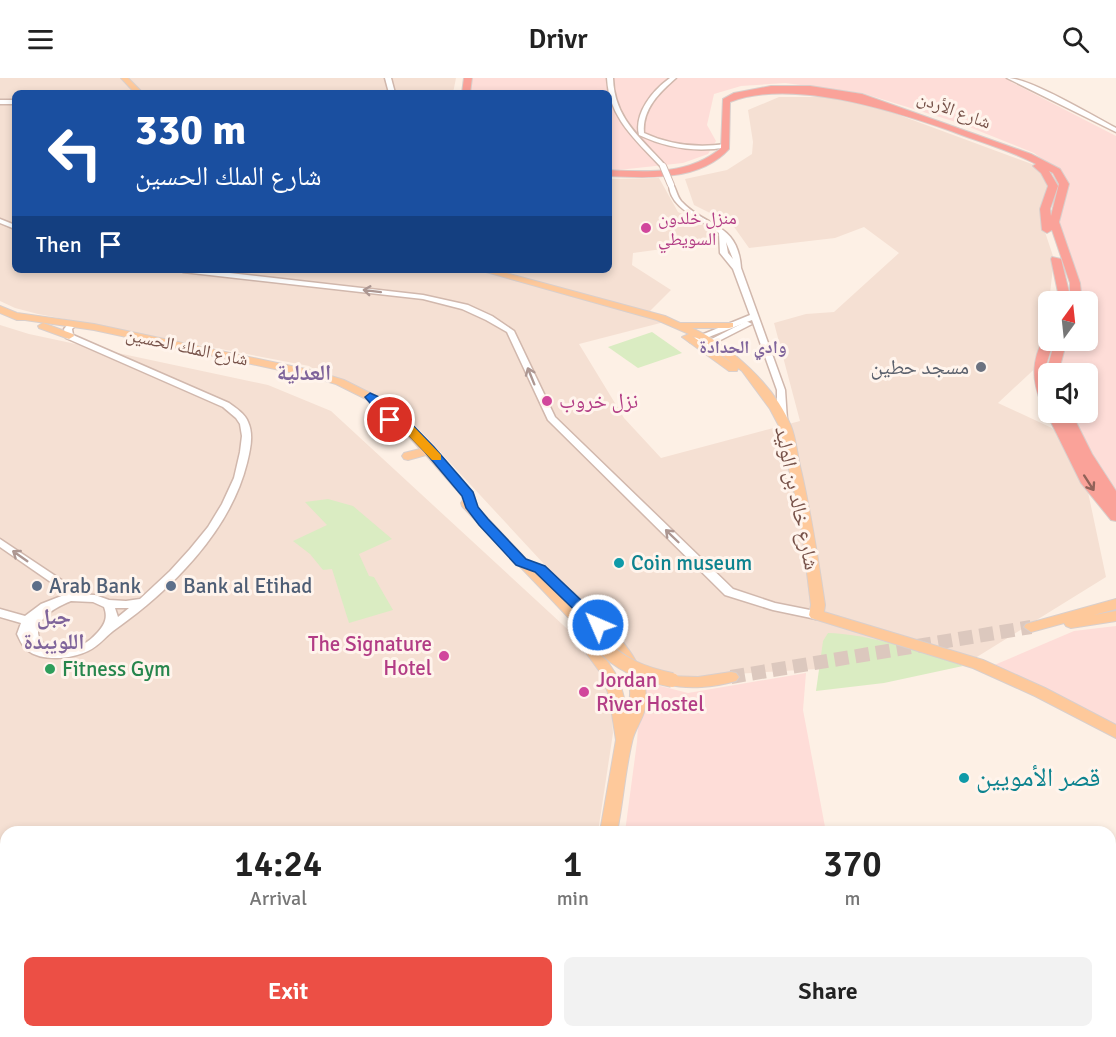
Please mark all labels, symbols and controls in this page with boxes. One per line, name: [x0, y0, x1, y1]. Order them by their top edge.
icon: menu: [24, 23, 57, 56]
text: Drivr: [528, 23, 588, 56]
icon: search: [1059, 23, 1092, 56]
street label: شارع الأردن: [914, 87, 994, 133]
text: 330 m: [135, 105, 246, 156]
icon: left: [36, 114, 114, 192]
text: شارع الملك الحسين: [135, 160, 322, 193]
place label: منزل خلدون السويطي: [658, 207, 737, 254]
marker: منزل خلدون السويطي: [639, 221, 653, 235]
icon: arrive: [94, 228, 127, 261]
text: Then: [36, 231, 82, 258]
one-way arrow: [363, 285, 383, 296]
north arrow: [1038, 291, 1098, 351]
map controls: [1038, 291, 1098, 423]
street label: شارع الملك الحسين: [124, 323, 250, 371]
district label: وادي الحدادة: [699, 336, 787, 361]
place label: مسجد حطين: [871, 354, 969, 380]
district label: العدلية: [277, 359, 331, 386]
marker: مسجد حطين: [974, 360, 988, 374]
button: sound: [1038, 363, 1098, 423]
one-way arrow: [525, 367, 536, 386]
place label: نزل خروب: [559, 388, 638, 414]
pin: [364, 394, 415, 445]
marker: نزل خروب: [540, 394, 554, 408]
icon: arrive: [373, 403, 406, 436]
street label: شارع خالد بن الوليد: [769, 424, 825, 572]
one-way arrow: [1083, 474, 1096, 491]
one-way arrow: [664, 529, 679, 544]
one-way arrow: [12, 550, 29, 562]
place label: Coin museum: [631, 550, 752, 576]
marker: Coin museum: [612, 556, 626, 570]
place label: Arab Bank: [49, 573, 142, 599]
place label: Bank al Etihad: [183, 573, 312, 599]
marker: Arab Bank: [30, 579, 44, 593]
marker: Bank al Etihad: [164, 579, 178, 593]
position arrow: [566, 593, 630, 657]
district label: جبل اللويبدة: [23, 603, 85, 655]
place label: The Signature Hotel: [308, 631, 432, 681]
marker: The Signature Hotel: [437, 649, 451, 663]
place label: Fitness Gym: [62, 656, 171, 682]
marker: Fitness Gym: [43, 662, 57, 676]
place label: Jordan River Hostel: [596, 667, 704, 717]
marker: Jordan River Hostel: [577, 685, 591, 699]
place label: قصر الأمويين: [976, 762, 1101, 794]
marker: قصر الأمويين: [957, 771, 971, 785]
text: 14:24: [234, 842, 322, 887]
text: 1: [563, 842, 583, 887]
text: 370: [823, 842, 882, 887]
text: Arrival: [250, 886, 307, 911]
text: min: [557, 886, 589, 911]
text: m: [844, 886, 860, 911]
button: Exit: [24, 957, 552, 1026]
button: Share: [564, 957, 1092, 1026]

